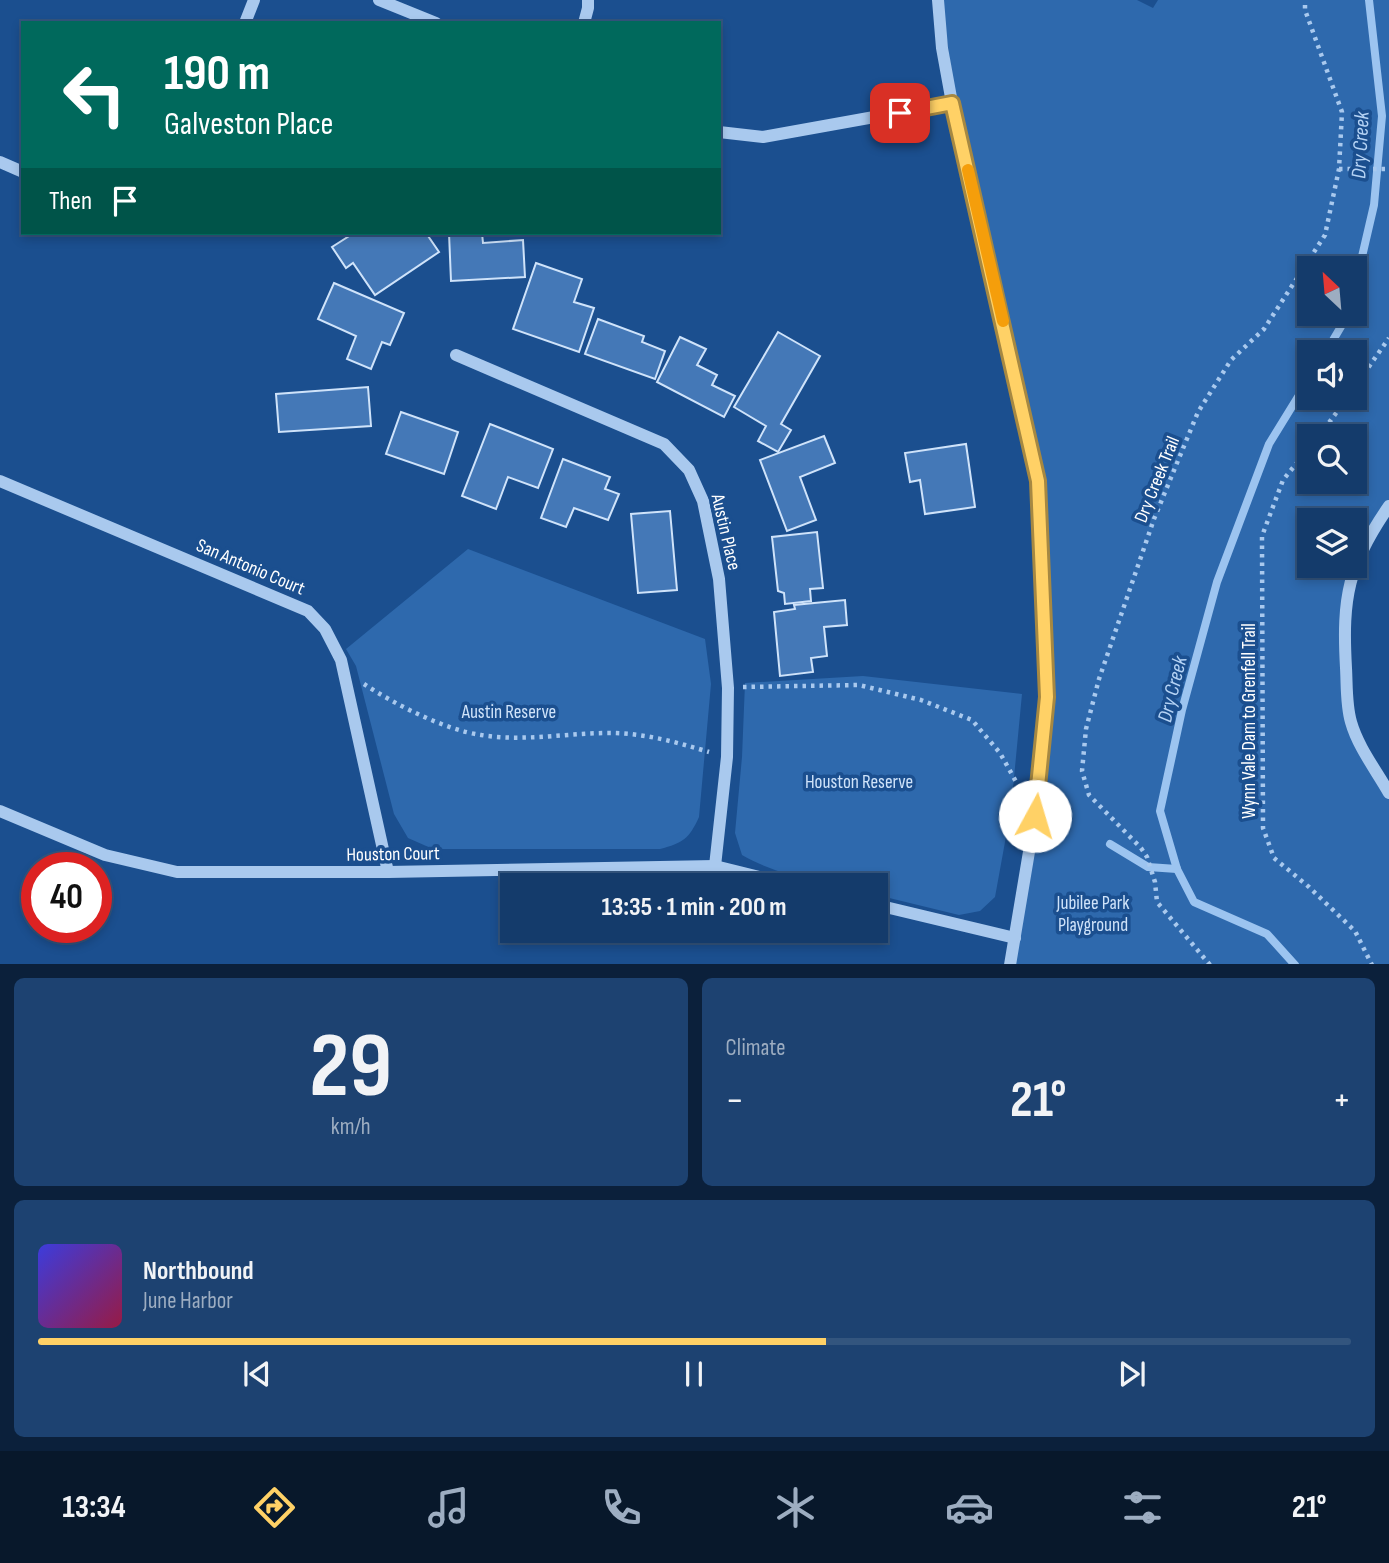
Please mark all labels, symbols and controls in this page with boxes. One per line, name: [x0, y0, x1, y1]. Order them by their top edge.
text: 190 m: [164, 45, 270, 104]
icon: left: [49, 49, 140, 140]
pin: [870, 83, 930, 143]
icon: arrive: [881, 94, 919, 132]
text: Galveston Place: [164, 105, 333, 144]
water label: Dry Creek: [1346, 110, 1375, 179]
icon: arrive: [106, 182, 144, 220]
text: Then: [49, 186, 92, 217]
north arrow: [1297, 256, 1367, 326]
map controls: [1297, 256, 1367, 578]
button: sound: [1297, 340, 1367, 410]
button: search: [1297, 424, 1367, 494]
street label: Dry Creek Trail: [1130, 433, 1185, 526]
street label: Austin Place: [705, 491, 745, 573]
button: layers: [1297, 508, 1367, 578]
street label: San Antonio Court: [193, 534, 308, 601]
street label: Wynn Vale Dam to Grenfell Trail: [1238, 623, 1261, 819]
water label: Dry Creek: [1152, 652, 1193, 725]
park label: Austin Reserve: [461, 701, 556, 724]
park label: Houston Reserve: [805, 771, 913, 794]
position arrow: [998, 779, 1072, 853]
street label: Houston Court: [346, 842, 440, 867]
speed limit sign: 40: [21, 852, 112, 943]
text: 13:35 · 1 min · 200 m: [601, 892, 787, 923]
park label: Jubilee Park Playground: [1056, 892, 1130, 937]
text: 29: [309, 1013, 392, 1122]
text: Climate: [726, 1034, 785, 1062]
text: 21°: [1010, 1069, 1066, 1132]
text: −: [726, 1078, 744, 1123]
text: +: [1332, 1078, 1351, 1123]
text: km/h: [331, 1113, 371, 1141]
text: Northbound: [143, 1256, 254, 1287]
text: June Harbor: [143, 1287, 233, 1315]
icon: previous: [238, 1355, 276, 1393]
icon: pause: [675, 1355, 713, 1393]
icon: next: [1113, 1355, 1151, 1393]
icon: directions: [250, 1483, 299, 1532]
icon: music: [424, 1483, 473, 1532]
icon: phone: [597, 1483, 646, 1532]
icon: climate: [771, 1483, 820, 1532]
icon: car: [945, 1483, 994, 1532]
icon: filters: [1118, 1483, 1167, 1532]
text: 13:34: [62, 1488, 126, 1527]
text: 21°: [1292, 1488, 1327, 1527]

